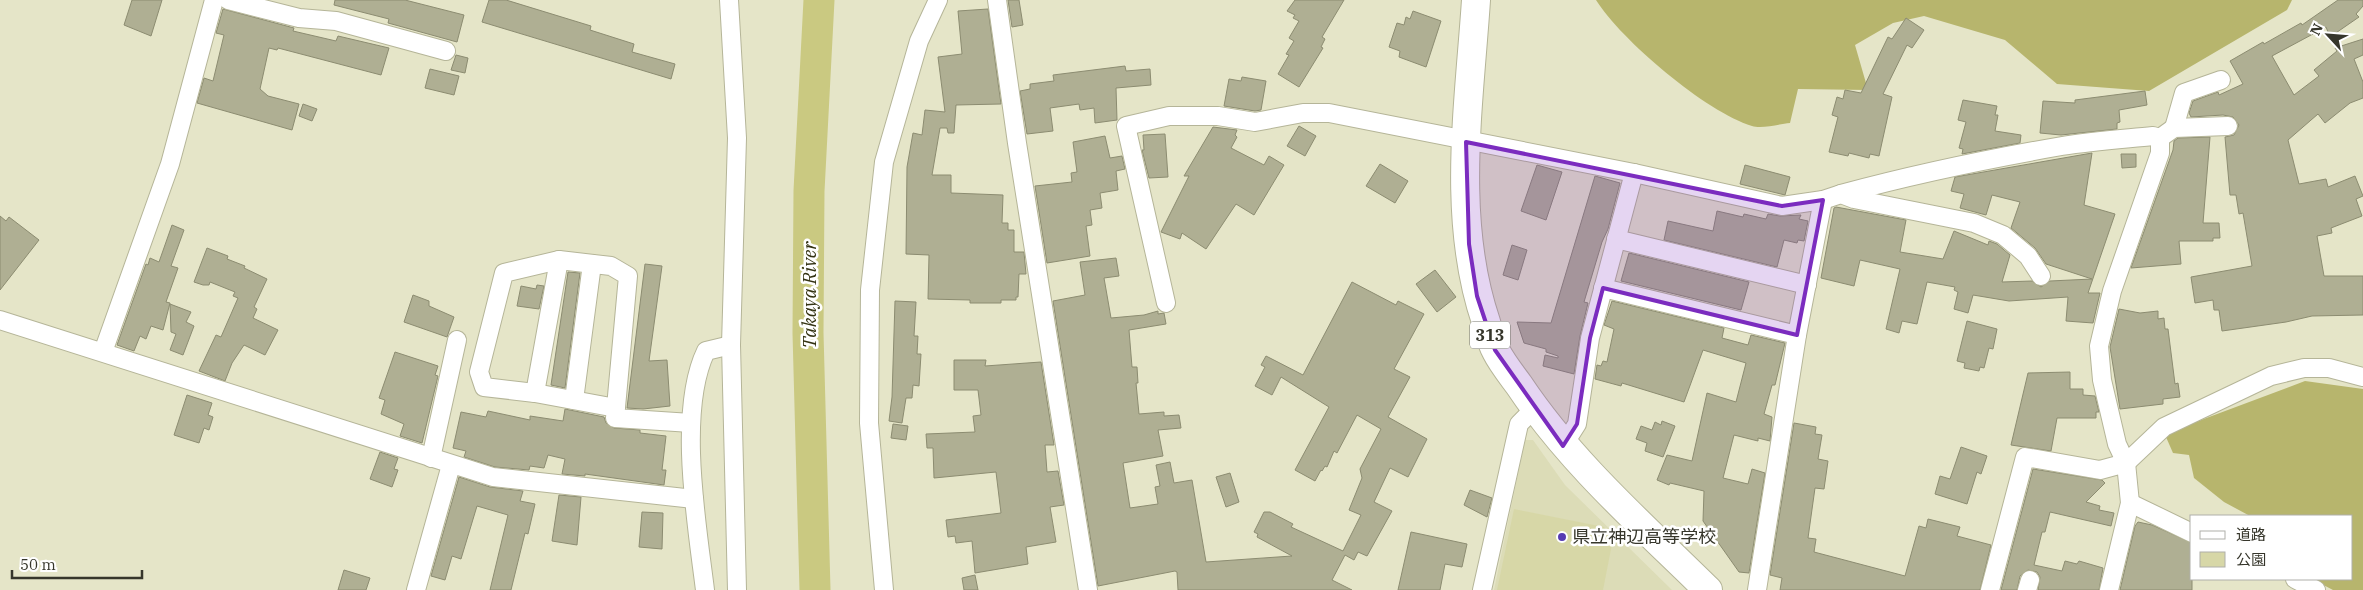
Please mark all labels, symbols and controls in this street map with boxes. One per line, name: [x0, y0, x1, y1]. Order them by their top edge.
north arrow: [2303, 10, 2353, 60]
text: N: [2306, 20, 2327, 38]
water label: Takaya River: [797, 241, 821, 349]
road number: 313: [1470, 322, 1510, 348]
legend: [2190, 515, 2353, 580]
place label: 県立神辺高等学校: [1572, 525, 1716, 548]
text: 道路: [2236, 525, 2266, 544]
marker: 県立神辺高等学校: [1556, 531, 1568, 543]
scale bar: [12, 548, 142, 580]
text: 公園: [2236, 550, 2266, 569]
text: 50 m: [20, 555, 56, 574]

